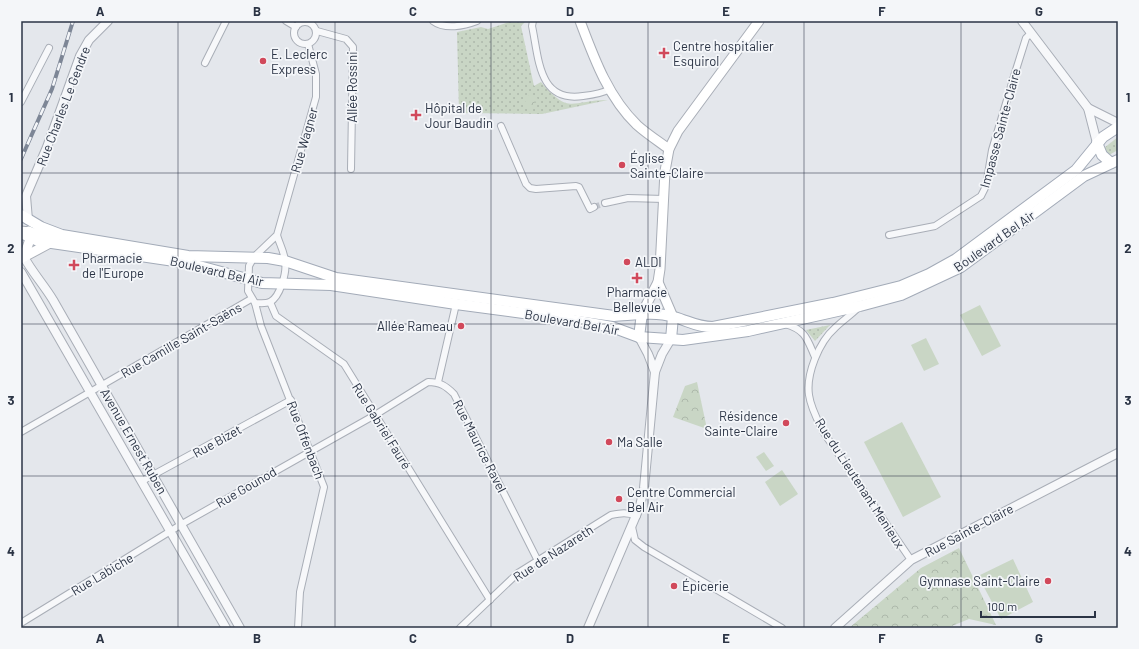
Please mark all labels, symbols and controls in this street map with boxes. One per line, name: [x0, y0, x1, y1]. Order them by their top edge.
text: A: [96, 3, 105, 19]
text: B: [253, 3, 261, 19]
text: C: [409, 3, 417, 19]
text: D: [566, 3, 574, 19]
text: E: [722, 3, 730, 19]
text: F: [878, 3, 886, 19]
text: G: [1035, 3, 1043, 19]
place label: Centre hospitalier Esquirol: [673, 38, 774, 69]
street label: Rue Charles Le Gendre: [33, 44, 93, 168]
place label: E. Leclerc Express: [271, 46, 328, 77]
marker: Centre hospitalier Esquirol: [658, 47, 670, 59]
street label: Allée Rossini: [344, 51, 360, 123]
marker: E. Leclerc Express: [258, 56, 268, 66]
street label: Impasse Sainte-Claire: [976, 66, 1024, 190]
text: 1: [9, 89, 13, 105]
text: 1: [1126, 89, 1130, 105]
place label: Hôpital de Jour Baudin: [425, 100, 493, 131]
street label: Rue Wagner: [287, 105, 321, 175]
marker: Hôpital de Jour Baudin: [410, 109, 422, 121]
place label: Église Sainte-Claire: [630, 150, 704, 181]
marker: Église Sainte-Claire: [617, 160, 627, 170]
street label: Boulevard Bel Air: [950, 207, 1038, 275]
text: 2: [7, 240, 15, 256]
text: 2: [1124, 240, 1132, 256]
place label: Pharmacie de l'Europe: [82, 250, 144, 281]
street label: Boulevard Bel Air: [169, 252, 266, 290]
place label: ALDI: [635, 254, 662, 270]
marker: ALDI: [622, 257, 632, 267]
marker: Pharmacie de l'Europe: [69, 260, 79, 270]
marker: Pharmacie Bellevue: [632, 273, 642, 283]
place label: Pharmacie Bellevue: [607, 284, 667, 315]
street label: Rue Camille Saint-Saëns: [118, 299, 244, 381]
street label: Boulevard Bel Air: [524, 306, 621, 338]
place label: Allée Rameau: [377, 318, 453, 334]
marker: Allée Rameau: [456, 321, 466, 331]
street label: Rue Gabriel Fauré: [349, 380, 415, 472]
street label: Avenue Ernest Ruben: [97, 385, 171, 497]
text: 3: [7, 392, 15, 408]
text: 3: [1124, 392, 1132, 408]
street label: Rue Maurice Ravel: [450, 397, 510, 495]
street label: Rue Offenbach: [284, 399, 328, 481]
place label: Résidence Sainte-Claire: [704, 408, 778, 439]
street label: Rue du Lieutenant Menieux: [812, 415, 908, 551]
marker: Résidence Sainte-Claire: [781, 418, 791, 428]
street label: Rue Bizet: [190, 421, 244, 461]
place label: Ma Salle: [617, 434, 663, 450]
marker: Ma Salle: [604, 437, 614, 447]
street label: Rue Gounod: [213, 463, 279, 511]
place label: Centre Commercial Bel Air: [627, 484, 735, 515]
marker: Centre Commercial Bel Air: [614, 494, 624, 504]
street label: Rue Sainte-Claire: [922, 500, 1016, 560]
street label: Rue de Nazareth: [510, 521, 596, 585]
text: 4: [7, 543, 15, 559]
text: 4: [1124, 543, 1132, 559]
street label: Rue Labiche: [68, 549, 136, 599]
place label: Gymnase Saint-Claire: [919, 573, 1040, 589]
marker: Gymnase Saint-Claire: [1043, 576, 1053, 586]
place label: Épicerie: [682, 578, 729, 594]
marker: Épicerie: [669, 581, 679, 591]
scale bar: [981, 593, 1095, 619]
text: 100 m: [987, 599, 1017, 613]
text: A: [96, 630, 105, 646]
text: B: [253, 630, 261, 646]
text: C: [409, 630, 417, 646]
text: D: [566, 630, 574, 646]
text: E: [722, 630, 730, 646]
text: F: [878, 630, 886, 646]
text: G: [1035, 630, 1043, 646]

